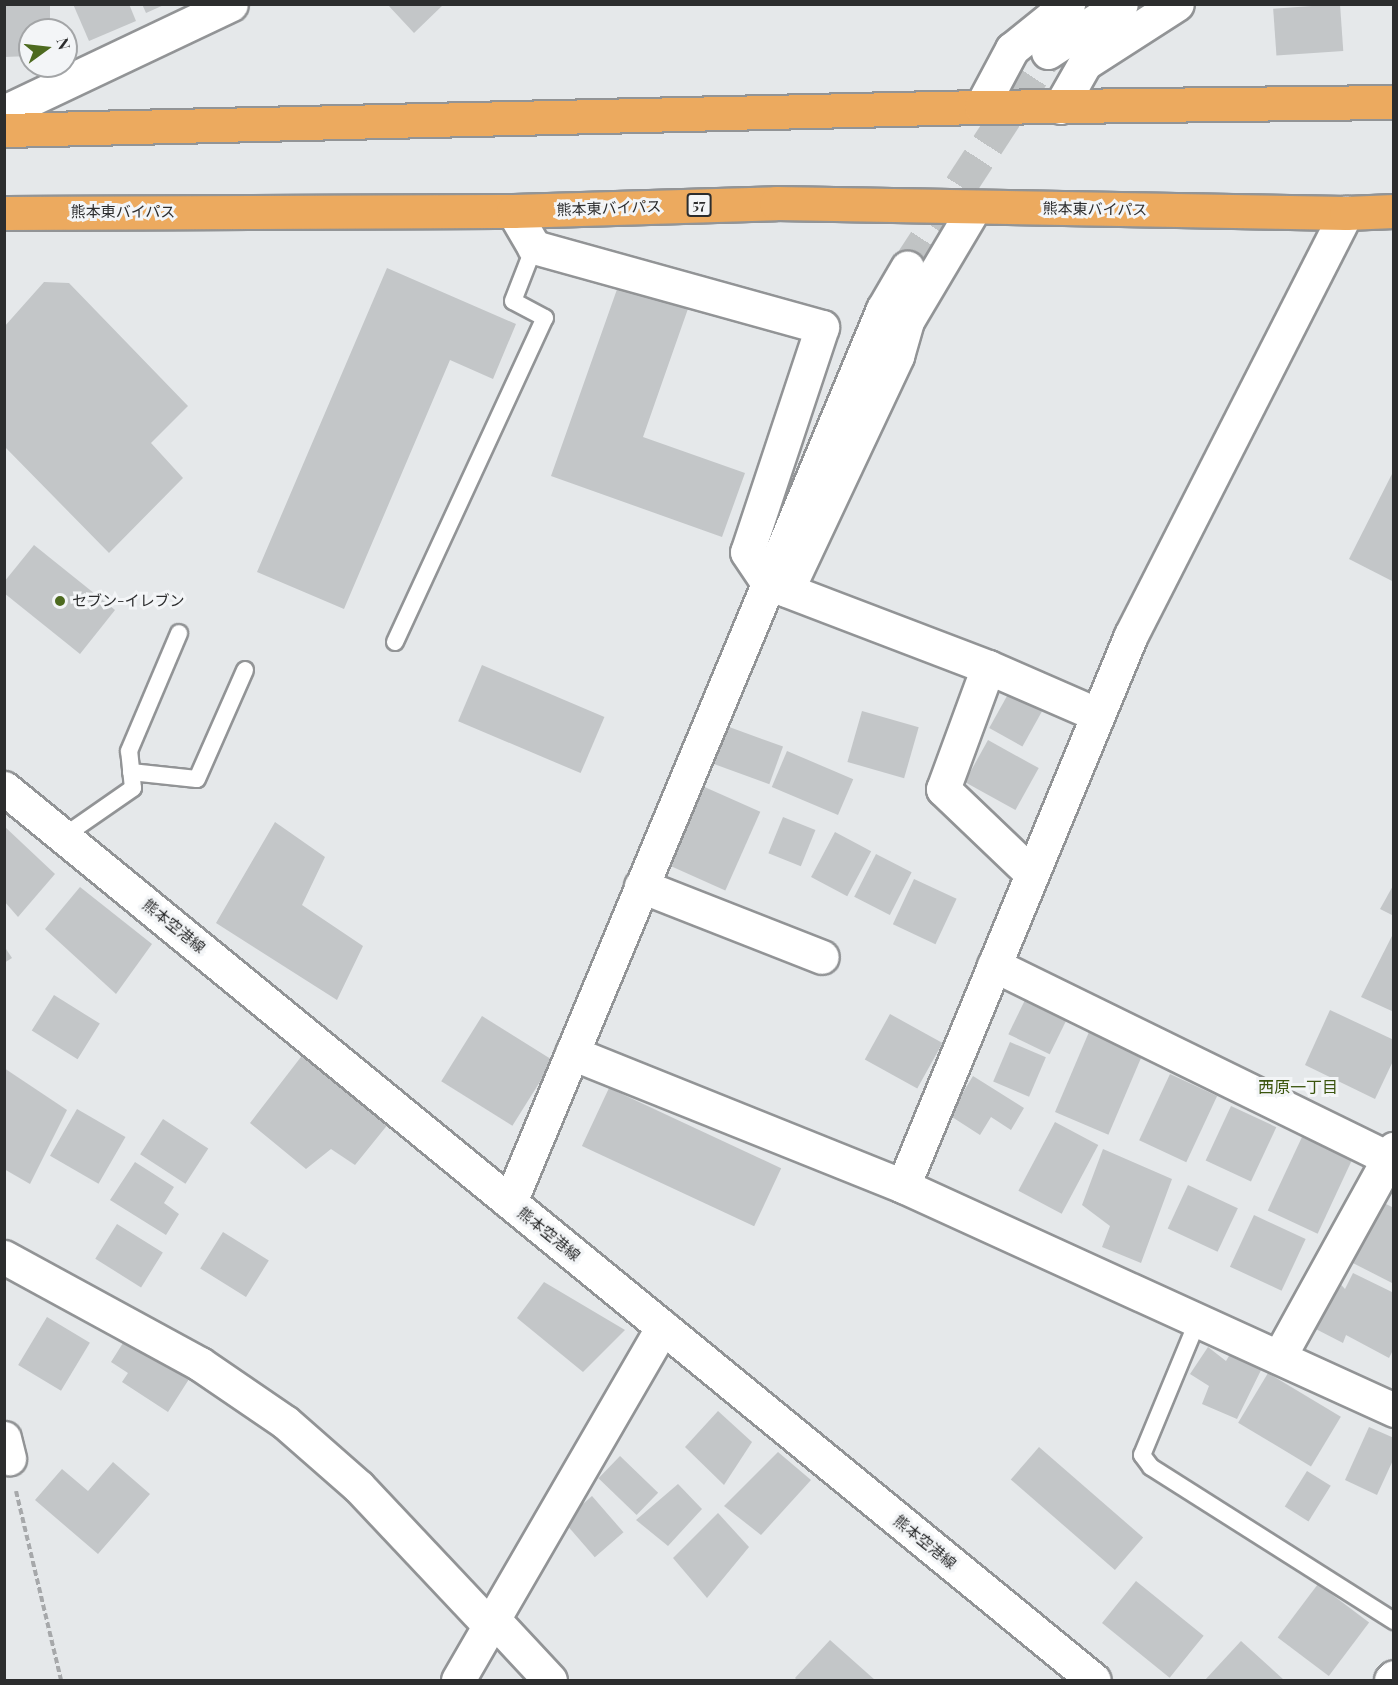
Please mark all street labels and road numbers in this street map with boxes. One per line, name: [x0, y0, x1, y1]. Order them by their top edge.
road number: 57: [686, 194, 712, 216]
street label: 熊本東バイパス: [556, 197, 662, 219]
street label: 熊本東バイパス: [1042, 199, 1148, 219]
street label: 熊本東バイパス: [71, 203, 175, 221]
street label: 熊本空港線: [139, 895, 209, 957]
street label: 熊本空港線: [514, 1203, 584, 1265]
street label: 熊本空港線: [890, 1511, 960, 1573]

